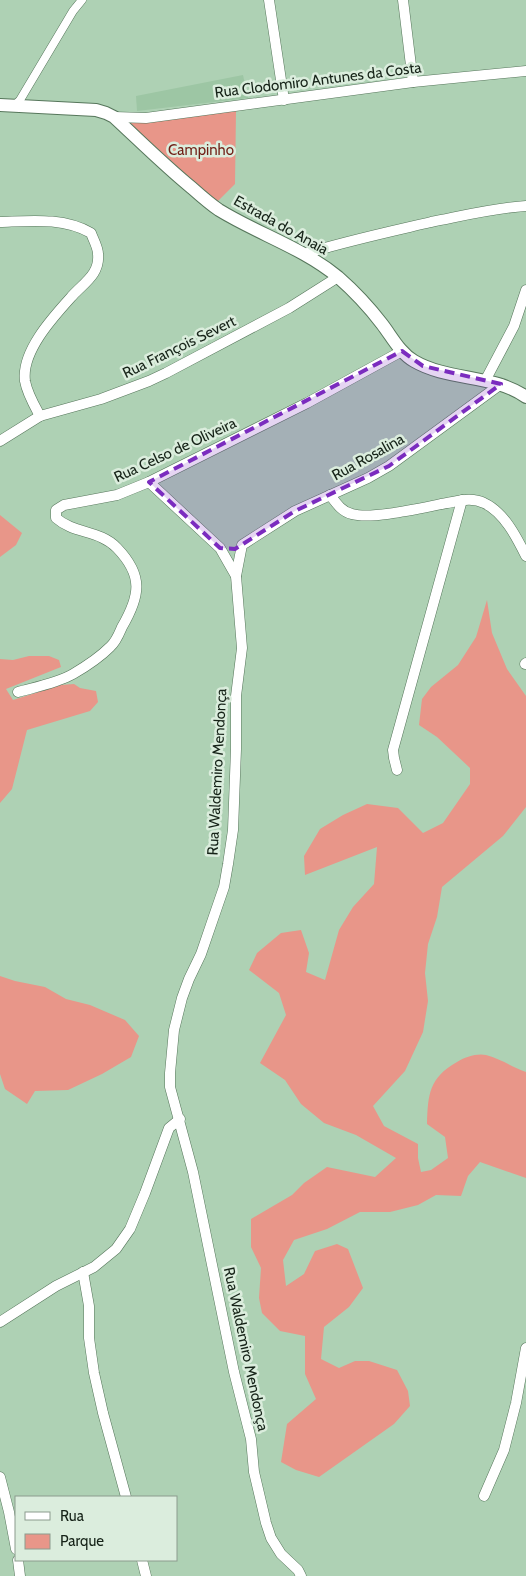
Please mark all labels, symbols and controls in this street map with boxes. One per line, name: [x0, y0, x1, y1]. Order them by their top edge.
street label: Rua Clodomiro Antunes da Costa: [214, 58, 423, 102]
park label: Campinho: [168, 141, 234, 159]
street label: Estrada do Anaia: [231, 192, 332, 259]
street label: Rua François Severt: [120, 312, 238, 382]
street label: Rua Celso de Oliveira: [111, 413, 240, 486]
street label: Rua Rosalina: [329, 429, 408, 484]
street label: Rua Waldemiro Mendonça: [204, 687, 230, 856]
street label: Rua Waldemiro Mendonça: [220, 1265, 272, 1433]
legend: [15, 1496, 178, 1561]
text: Rua: [60, 1507, 85, 1525]
text: Parque: [60, 1532, 104, 1550]

